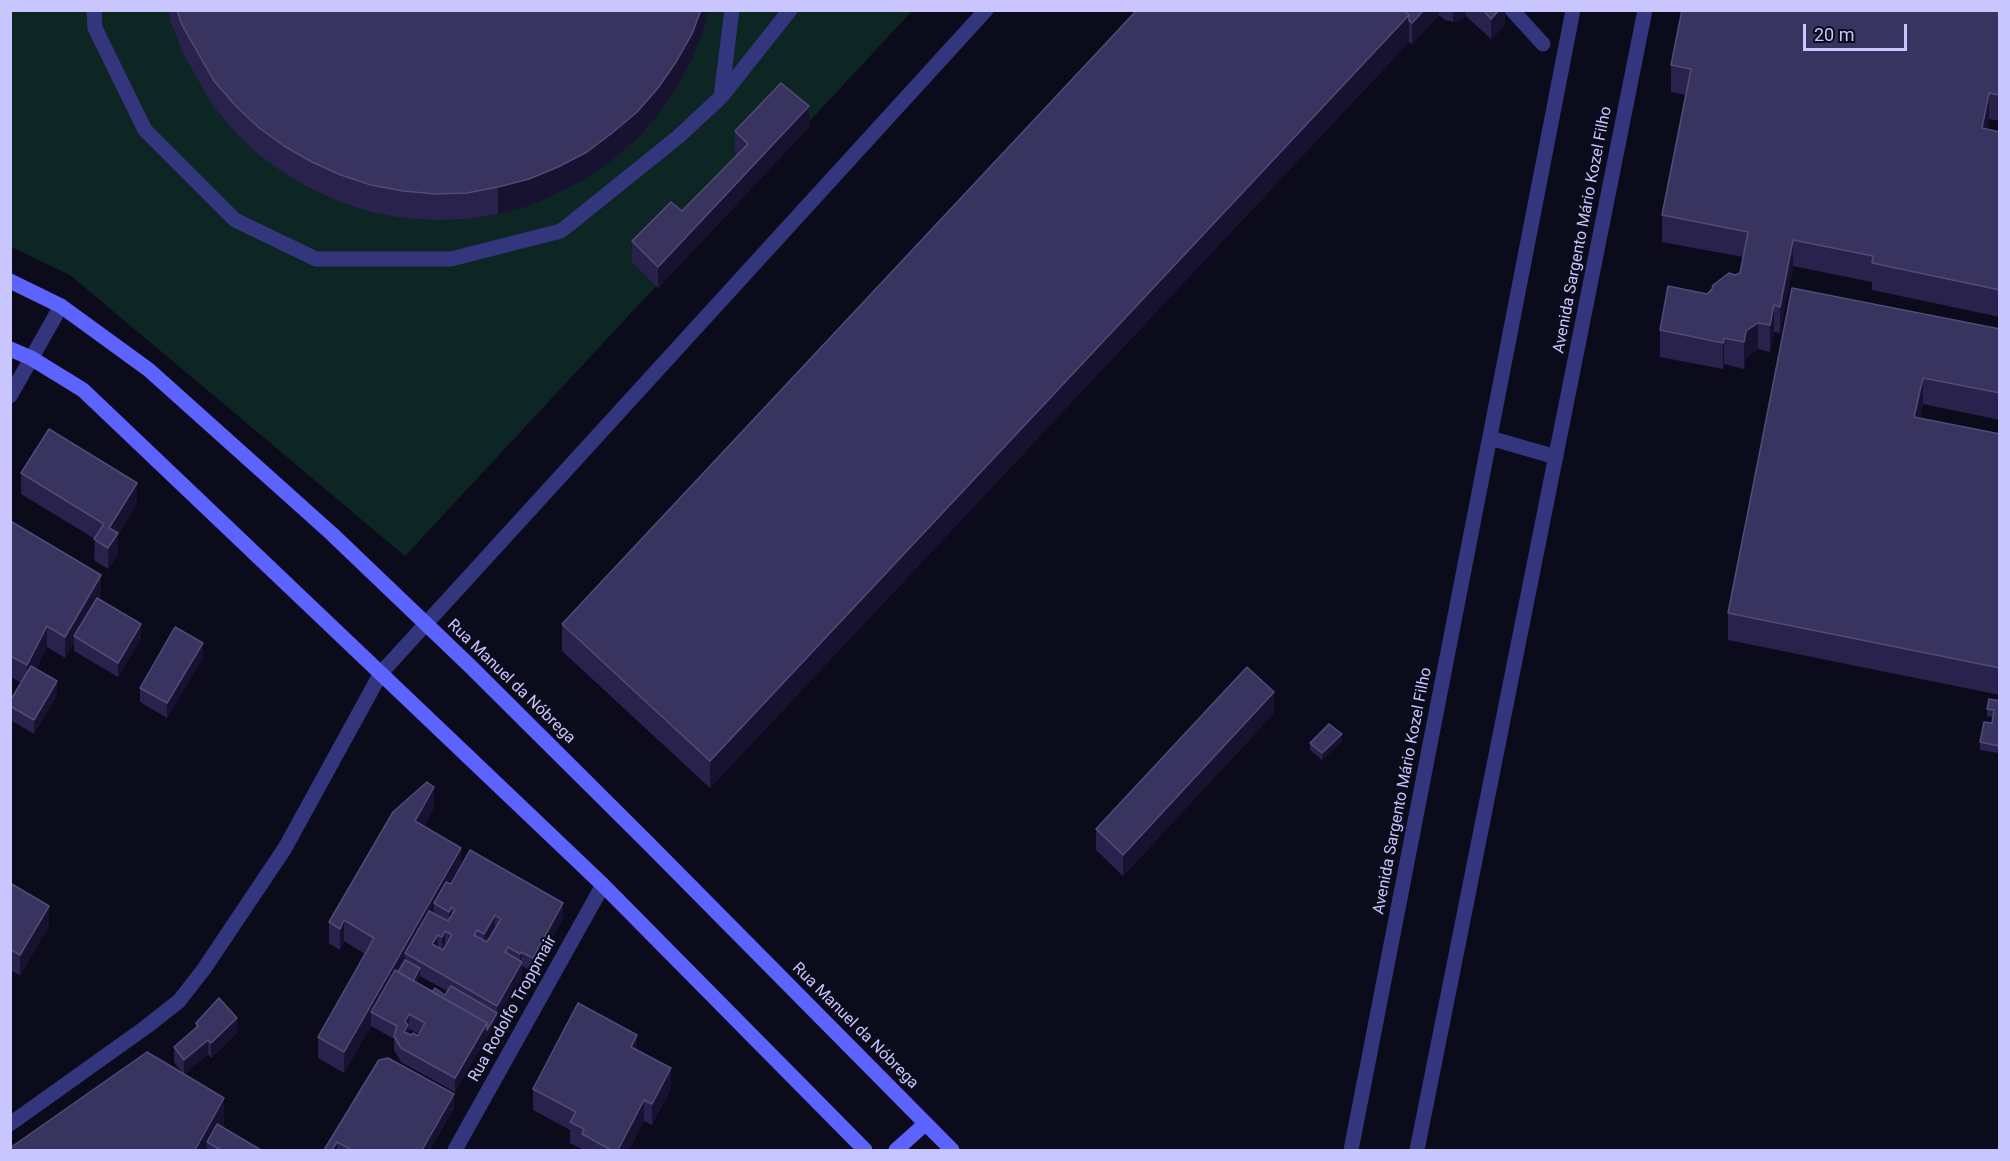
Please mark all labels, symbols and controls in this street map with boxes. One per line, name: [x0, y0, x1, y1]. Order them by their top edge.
scale bar: [1806, 12, 1910, 50]
text: 20 m: [1814, 24, 1854, 45]
street label: Avenida Sargento Mário Kozel Filho: [1550, 105, 1616, 355]
street label: Rua Manuel da Nóbrega: [443, 616, 579, 748]
street label: Avenida Sargento Mário Kozel Filho: [1370, 666, 1436, 916]
street label: Rua Rodolfo Troppmair: [465, 932, 561, 1086]
street label: Rua Manuel da Nóbrega: [788, 959, 922, 1093]

